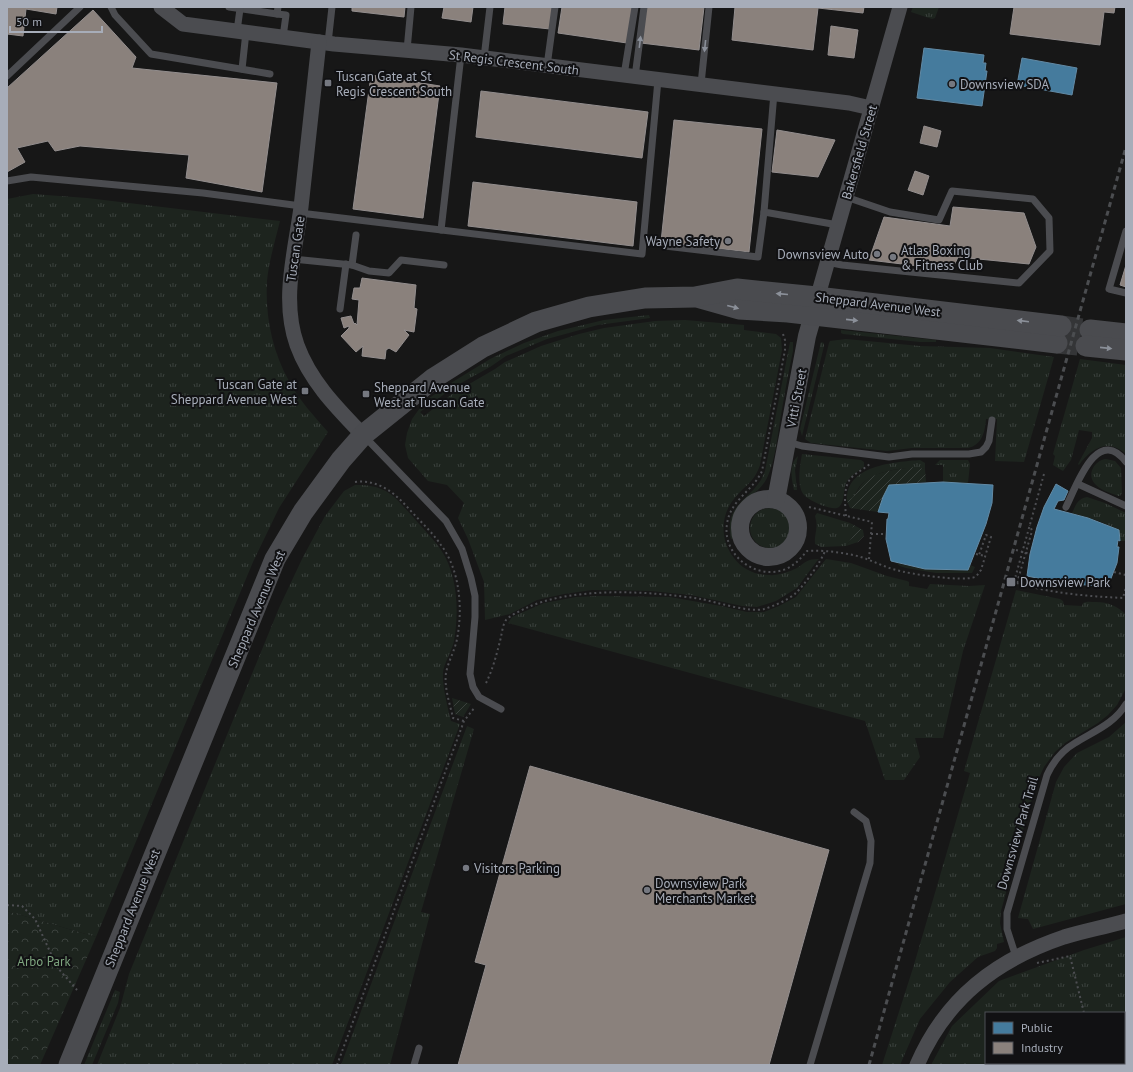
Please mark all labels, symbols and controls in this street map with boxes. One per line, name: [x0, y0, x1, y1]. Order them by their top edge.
scale bar: [10, 8, 102, 34]
text: 50 m: [16, 14, 42, 29]
one-way arrow: [637, 36, 643, 48]
one-way arrow: [702, 40, 708, 52]
street label: St Regis Crescent South: [448, 46, 580, 79]
place label: Tuscan Gate at St Regis Crescent South: [336, 68, 452, 100]
place label: Downsview SDA: [960, 76, 1049, 93]
marker: Tuscan Gate at St Regis Crescent South: [323, 78, 333, 88]
marker: Downsview SDA: [947, 79, 957, 89]
street label: Bakersfield Street: [838, 102, 881, 201]
street label: Tuscan Gate: [282, 215, 309, 283]
place label: Wayne Safety: [646, 233, 720, 250]
marker: Wayne Safety: [723, 236, 733, 246]
place label: Atlas Boxing & Fitness Club: [901, 242, 983, 274]
place label: Downsview Auto: [777, 246, 869, 263]
marker: Downsview Auto: [872, 249, 882, 259]
marker: Atlas Boxing & Fitness Club: [888, 252, 898, 262]
street label: Sheppard Avenue West: [814, 288, 942, 321]
one-way arrow: [776, 290, 788, 297]
one-way arrow: [727, 304, 739, 310]
one-way arrow: [846, 316, 858, 323]
one-way arrow: [1017, 318, 1029, 325]
one-way arrow: [1100, 345, 1112, 351]
street label: Vitti Street: [782, 367, 811, 430]
place label: Tuscan Gate at Sheppard Avenue West: [171, 376, 298, 408]
place label: Sheppard Avenue West at Tuscan Gate: [374, 379, 485, 411]
marker: Tuscan Gate at Sheppard Avenue West: [300, 386, 310, 396]
marker: Sheppard Avenue West at Tuscan Gate: [361, 389, 371, 399]
street label: Sheppard Avenue West: [224, 547, 289, 671]
place label: Downsview Park: [1020, 574, 1111, 591]
marker: Downsview Park: [1005, 576, 1017, 588]
street label: Downsview Park Trail: [993, 774, 1042, 892]
street label: Sheppard Avenue West: [101, 846, 164, 970]
place label: Visitors Parking: [473, 860, 560, 877]
marker: Visitors Parking: [461, 863, 471, 873]
place label: Downsview Park Merchants Market: [655, 875, 755, 907]
marker: Downsview Park Merchants Market: [642, 885, 652, 895]
park label: Arbo Park: [17, 953, 71, 970]
legend: [985, 1012, 1125, 1064]
text: Public: [1021, 1020, 1053, 1035]
text: Industry: [1021, 1040, 1063, 1055]

